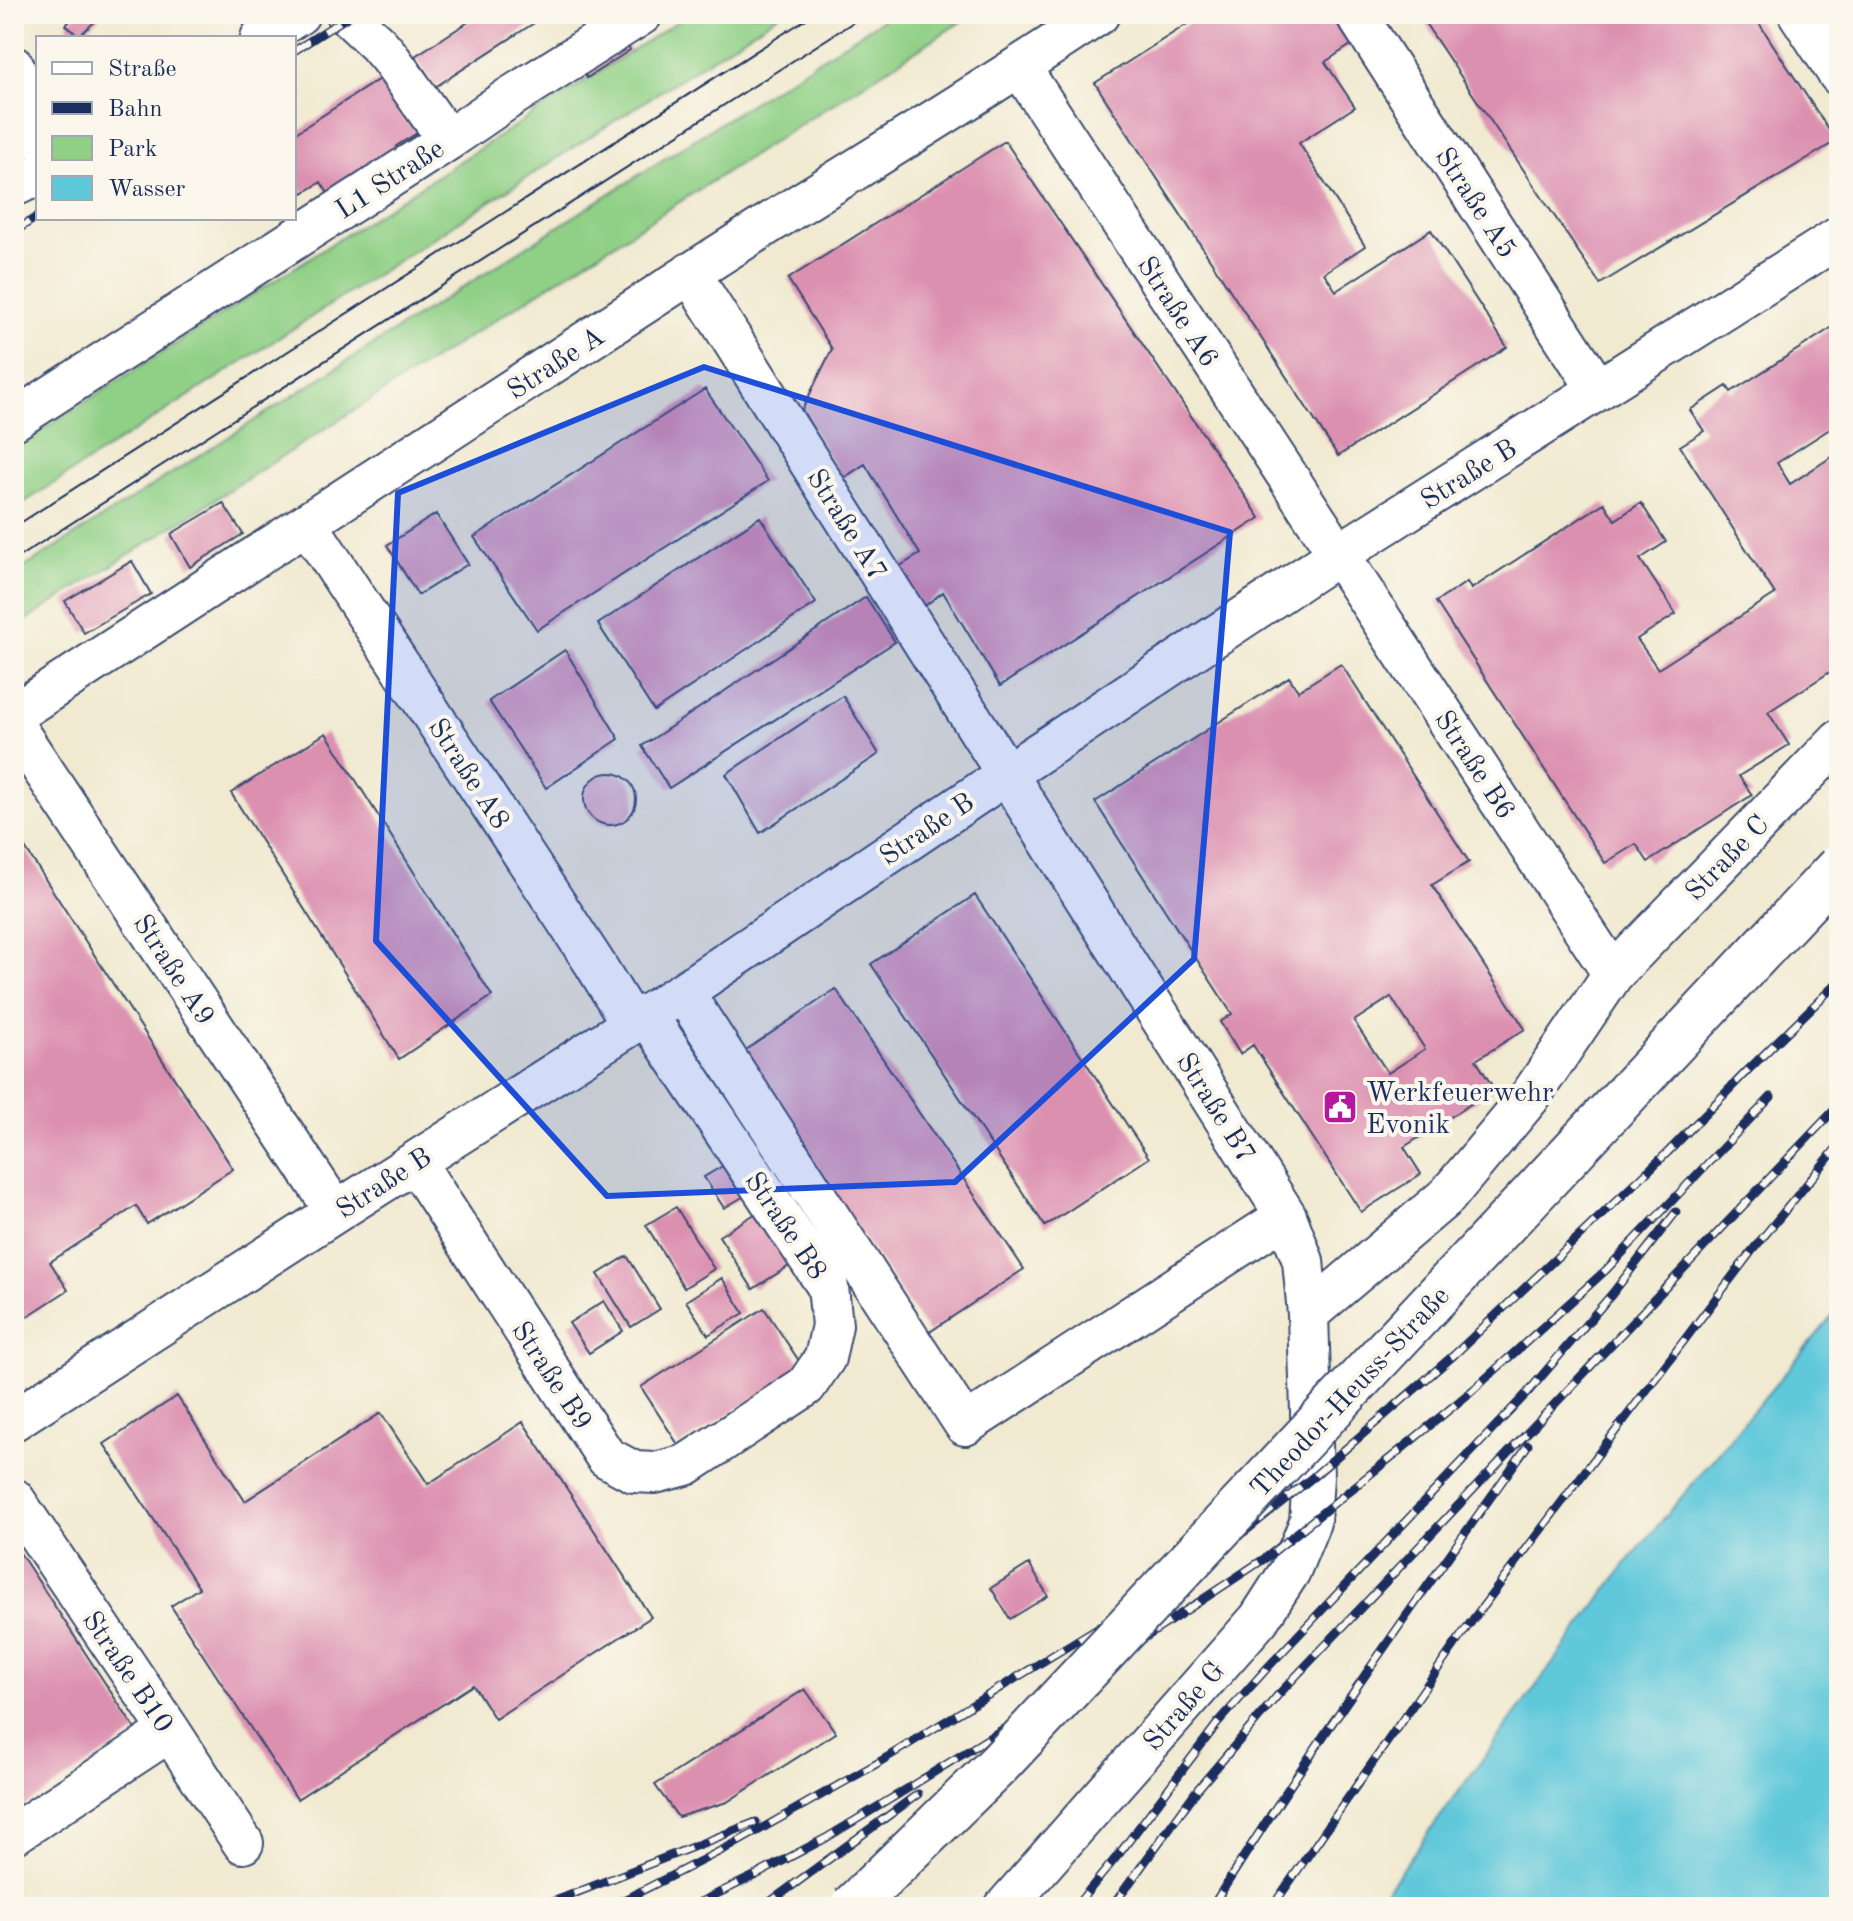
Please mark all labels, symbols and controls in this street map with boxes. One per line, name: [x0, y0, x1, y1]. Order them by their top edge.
legend: [36, 36, 296, 220]
text: Straße: [108, 58, 177, 82]
text: Bahn: [108, 98, 162, 122]
street label: L1 Straße: [331, 135, 450, 226]
text: Park: [108, 138, 157, 162]
street label: Straße A5: [1429, 143, 1520, 264]
text: Wasser: [108, 178, 185, 202]
street label: Straße A6: [1131, 252, 1222, 373]
street label: Straße A: [503, 323, 610, 406]
street label: Straße B: [1417, 435, 1522, 516]
street label: Straße A7: [800, 465, 891, 586]
street label: Straße B6: [1428, 706, 1519, 825]
street label: Straße A8: [422, 714, 513, 835]
street label: Straße B: [875, 789, 980, 872]
street label: Straße C: [1681, 811, 1775, 907]
street label: Straße A9: [127, 910, 218, 1031]
street label: Straße B7: [1170, 1049, 1259, 1168]
place label: Werkfeuerwehr Evonik: [1366, 1080, 1554, 1140]
public building icon: Werkfeuerwehr Evonik: [1321, 1088, 1359, 1126]
street label: Straße B: [332, 1144, 437, 1225]
street label: Straße B8: [738, 1168, 831, 1286]
street label: Theodor-Heuss-Straße: [1247, 1282, 1456, 1504]
street label: Straße B9: [505, 1317, 596, 1436]
street label: Straße B10: [76, 1607, 177, 1738]
street label: Straße G: [1139, 1657, 1231, 1757]

